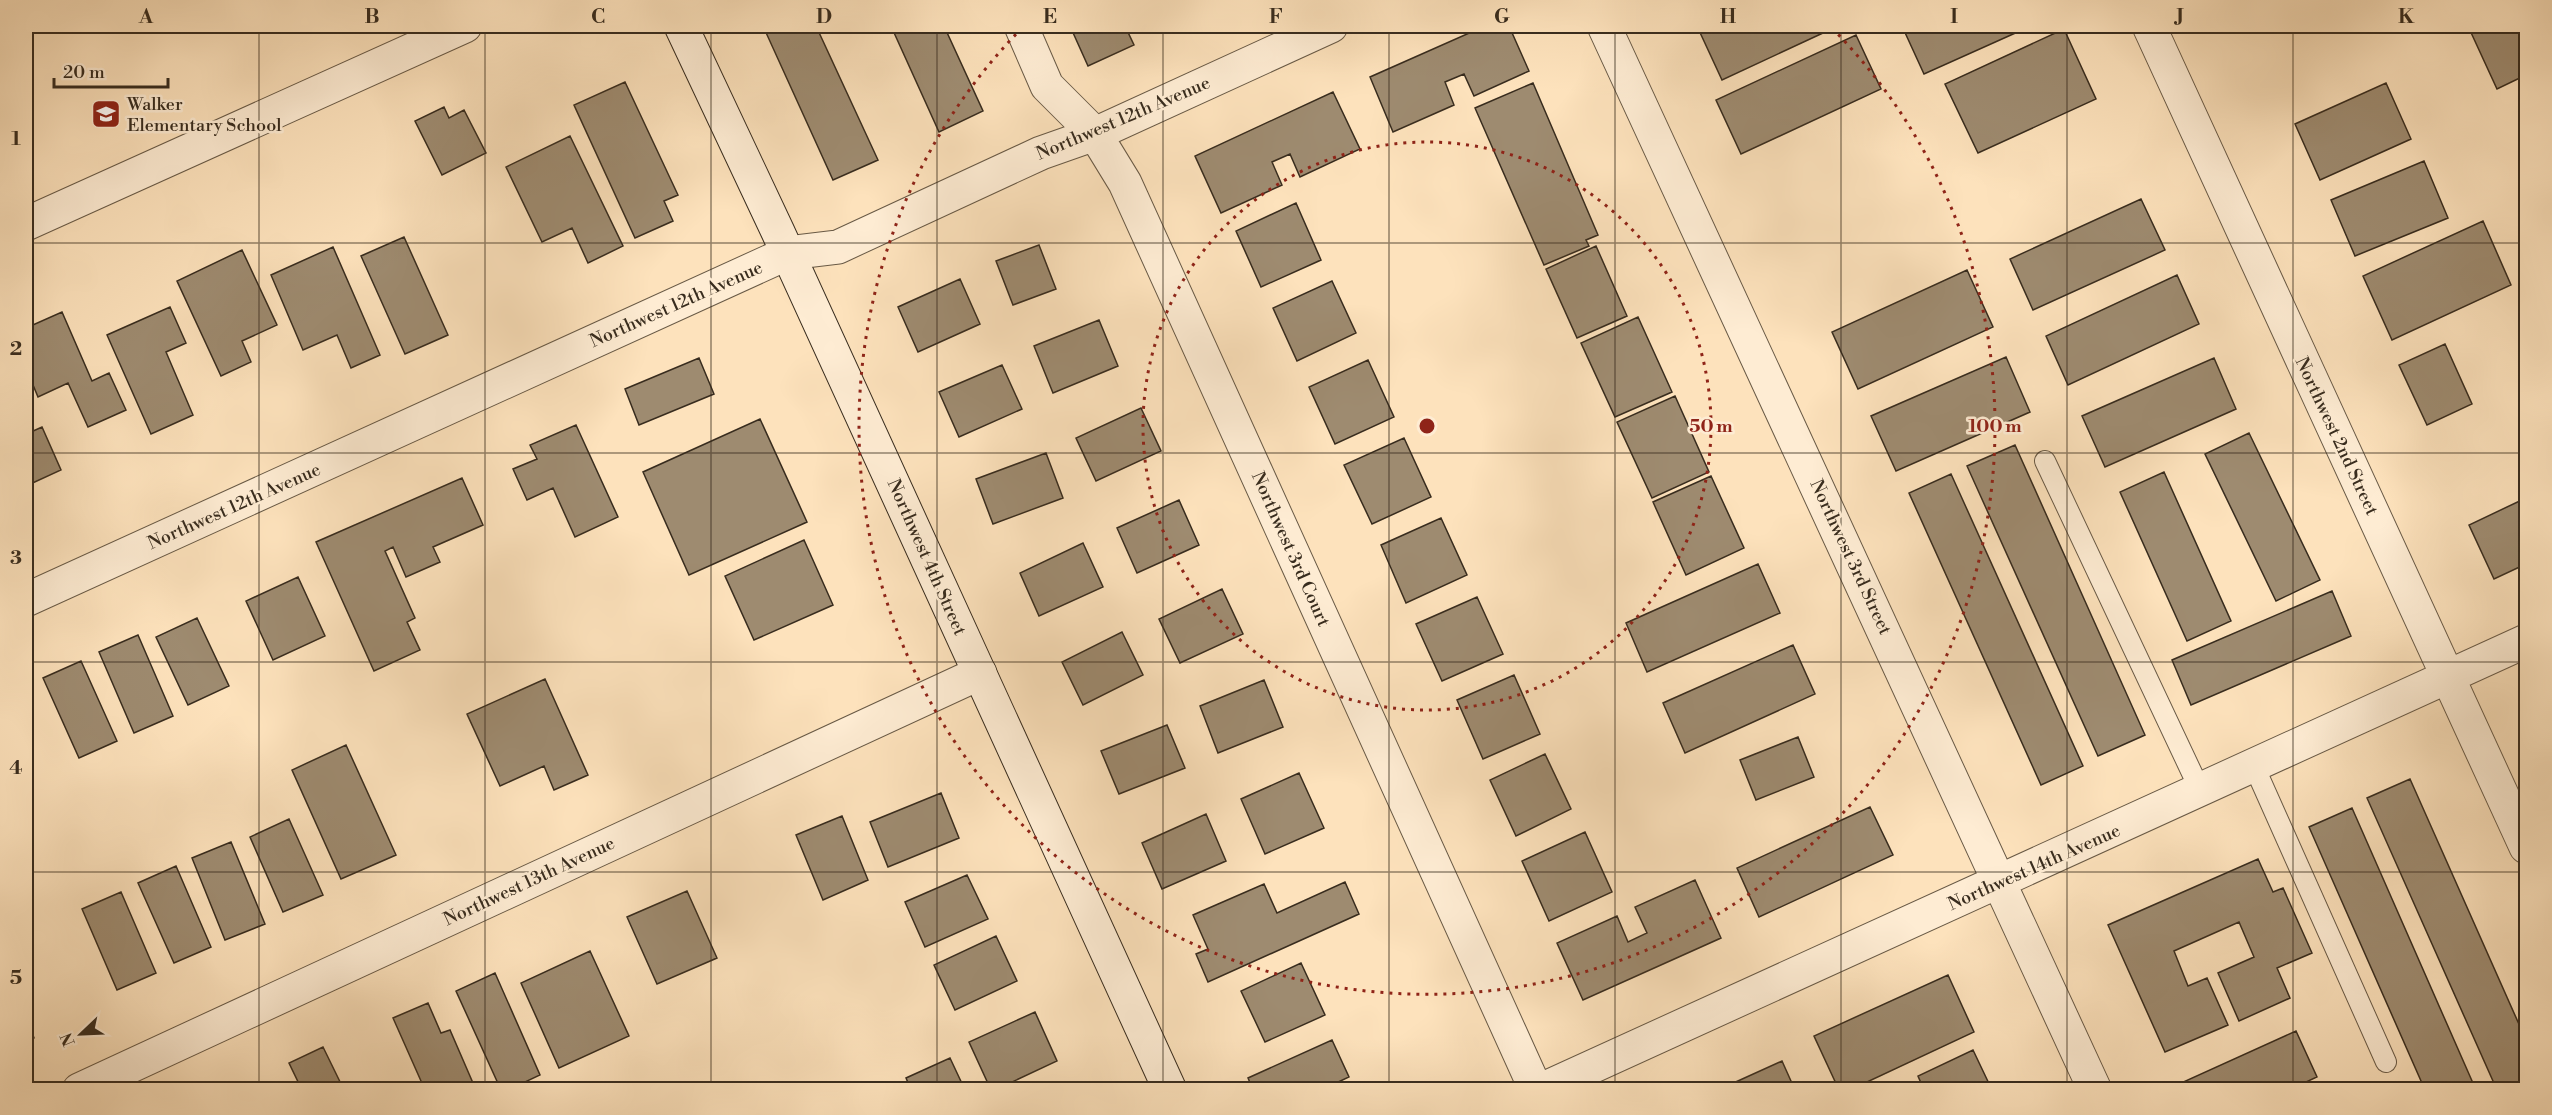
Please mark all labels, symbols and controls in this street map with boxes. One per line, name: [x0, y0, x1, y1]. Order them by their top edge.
text: A: [138, 5, 154, 30]
text: B: [364, 5, 380, 30]
text: C: [591, 5, 605, 30]
text: D: [816, 5, 832, 30]
text: E: [1043, 5, 1057, 30]
text: F: [1269, 5, 1283, 30]
text: G: [1494, 5, 1510, 30]
text: H: [1720, 5, 1737, 30]
text: I: [1950, 5, 1958, 30]
text: J: [2173, 5, 2184, 30]
text: K: [2398, 5, 2415, 30]
scale bar: [54, 51, 168, 89]
text: 20 m: [63, 61, 105, 84]
street label: Northwest 12th Avenue: [1033, 71, 1214, 166]
place label: Walker Elementary School: [126, 93, 282, 137]
school or university icon: Walker Elementary School: [90, 98, 122, 130]
text: 1: [11, 127, 21, 152]
street label: Northwest 12th Avenue: [586, 256, 766, 353]
text: 2: [10, 337, 22, 362]
street label: Northwest 2nd Street: [2290, 353, 2384, 520]
text: 50 m: [1689, 415, 1733, 438]
text: 100 m: [1968, 415, 2022, 438]
centre of rings: [1417, 416, 1437, 436]
street label: Northwest 12th Avenue: [144, 458, 324, 555]
street label: Northwest 3rd Court: [1246, 468, 1335, 631]
street label: Northwest 4th Street: [882, 475, 972, 640]
street label: Northwest 3rd Street: [1804, 476, 1897, 639]
text: 3: [10, 546, 22, 571]
text: 4: [9, 756, 23, 781]
street label: Northwest 14th Avenue: [1944, 819, 2124, 916]
street label: Northwest 13th Avenue: [440, 832, 619, 931]
text: 5: [10, 966, 22, 991]
north arrow: [51, 1004, 111, 1064]
text: N: [56, 1029, 80, 1049]

